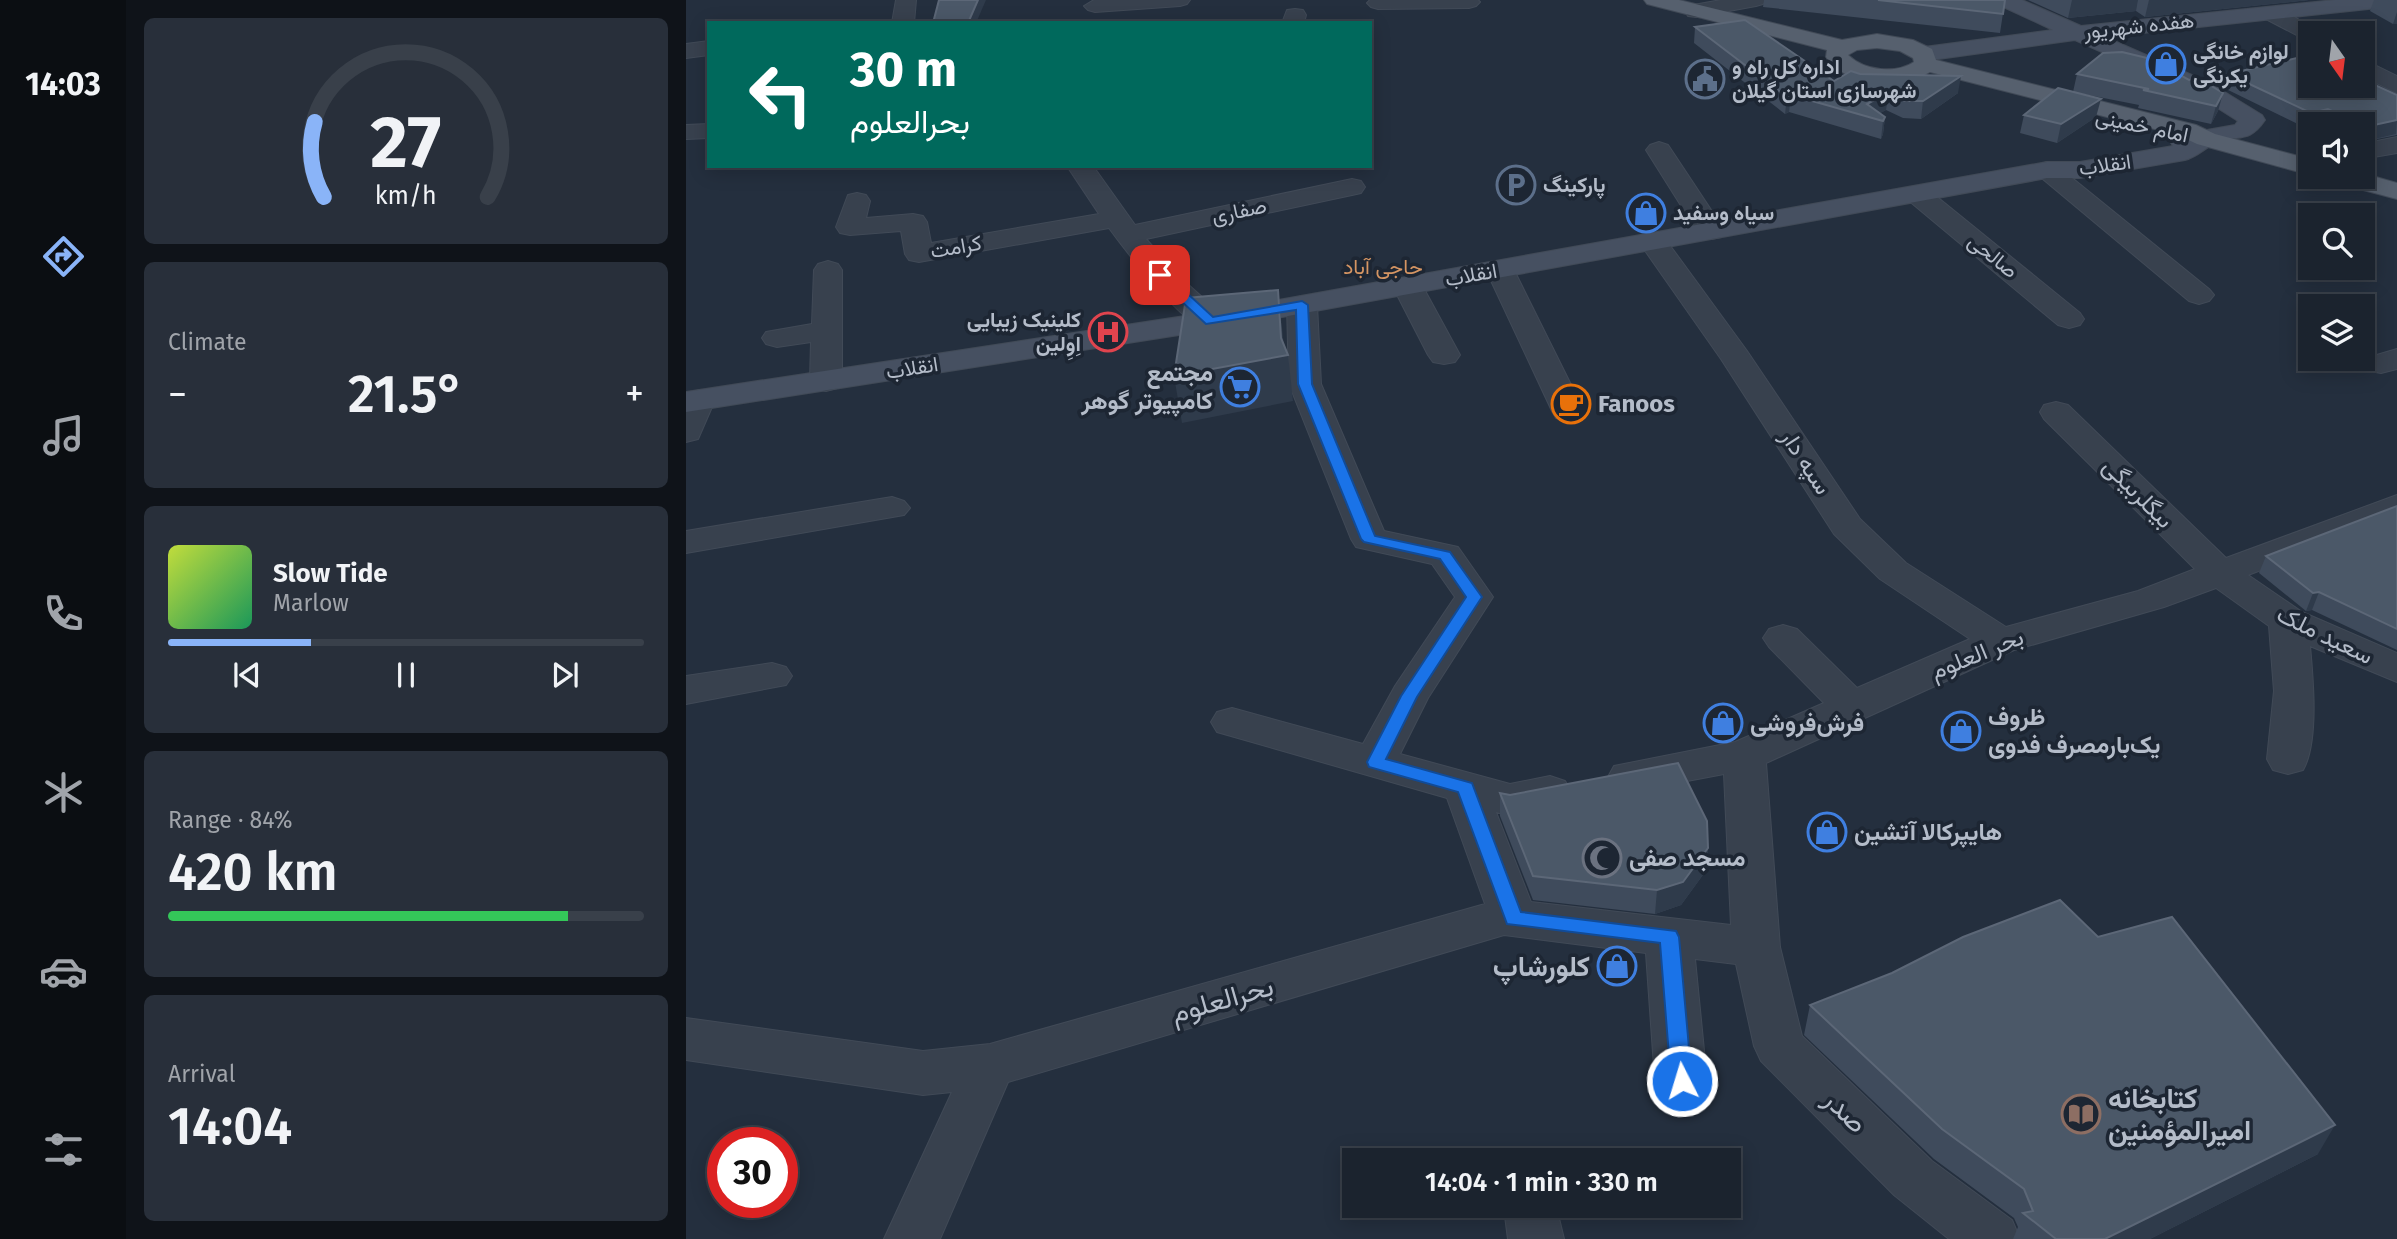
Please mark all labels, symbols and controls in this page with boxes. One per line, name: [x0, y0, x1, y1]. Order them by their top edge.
street label: هفده شهریور: [2082, 7, 2196, 45]
north arrow: [2298, 21, 2375, 98]
map controls: [2298, 21, 2375, 371]
place label: لوازم خانگی یکرنگی: [2193, 39, 2289, 89]
text: 30 m: [850, 40, 957, 99]
shop icon: لوازم خانگی یکرنگی: [2145, 43, 2187, 85]
icon: left: [735, 49, 826, 140]
place label: اداره کل راه و شهرسازی استان گیلان: [1732, 54, 1916, 104]
public building icon: اداره کل راه و شهرسازی استان گیلان: [1684, 58, 1726, 100]
text: 14:03: [25, 65, 101, 103]
text: 27: [371, 99, 441, 186]
text: بحرالعلوم: [850, 103, 970, 141]
street label: امام خمینی: [2093, 104, 2191, 149]
button: sound: [2298, 112, 2375, 189]
street label: انقلاب: [2077, 148, 2133, 182]
parking icon: پارکینگ: [1495, 164, 1537, 206]
place label: پارکینگ: [1543, 172, 1605, 199]
text: km/h: [375, 181, 437, 211]
shop icon: سیاه وسفید: [1625, 192, 1667, 234]
street label: صفاری: [1209, 193, 1269, 229]
place label: سیاه وسفید: [1673, 200, 1774, 226]
button: search: [2298, 203, 2375, 280]
street label: صالحی: [1963, 228, 2023, 284]
street label: کرامت: [928, 230, 984, 264]
icon: directions: [39, 232, 88, 281]
pin: [1130, 245, 1190, 305]
district label: حاجی آباد: [1343, 254, 1423, 280]
icon: arrive: [1141, 256, 1179, 294]
street label: انقلاب: [1443, 258, 1499, 292]
button: layers: [2298, 294, 2375, 371]
place label: کلینیک زیبایی اِوِلین: [967, 307, 1081, 361]
hospital icon: کلینیک زیبایی اِوِلین: [1087, 311, 1129, 353]
text: Climate: [168, 328, 247, 356]
street label: انقلاب: [884, 351, 940, 385]
place label: مجتمع کامپیوتر گوهر: [1080, 359, 1213, 417]
text: 21.5°: [348, 363, 464, 426]
supermarket icon: مجتمع کامپیوتر گوهر: [1219, 366, 1261, 408]
text: −: [168, 371, 187, 417]
text: +: [625, 371, 644, 417]
cafe icon: Fanoos: [1550, 383, 1592, 425]
place label: Fanoos: [1598, 390, 1675, 418]
icon: music: [39, 411, 88, 460]
street label: سپه دار: [1773, 423, 1837, 501]
street label: بیگلربیگی: [2096, 452, 2179, 535]
text: Slow Tide: [273, 558, 388, 589]
icon: phone: [39, 589, 88, 638]
text: Marlow: [273, 589, 349, 617]
street label: سعید ملک: [2272, 600, 2378, 670]
street label: بحر العلوم: [1926, 623, 2028, 687]
icon: previous: [228, 656, 266, 694]
icon: pause: [387, 656, 425, 694]
icon: next: [546, 656, 584, 694]
shop icon: فرش‌فروشی: [1702, 702, 1744, 744]
place label: ظروف یک‌بارمصرف فدوی: [1988, 703, 2161, 760]
place label: فرش‌فروشی: [1750, 709, 1864, 738]
shop icon: ظروف یک‌بارمصرف فدوی: [1940, 710, 1982, 752]
icon: climate: [39, 768, 88, 817]
text: Range · 84%: [168, 806, 293, 834]
shop icon: هایپرکالا آتشین: [1806, 811, 1848, 853]
place label: هایپرکالا آتشین: [1854, 818, 2002, 848]
mosque icon: مسجد صفی: [1581, 837, 1623, 879]
text: 420 km: [168, 841, 338, 904]
place label: مسجد صفی: [1629, 844, 1745, 872]
shop icon: کلورشاپ: [1596, 945, 1638, 987]
icon: car: [39, 947, 88, 996]
place label: کلورشاپ: [1493, 950, 1590, 986]
street label: بحرالعلوم: [1167, 969, 1278, 1032]
position arrow: [1645, 1044, 1719, 1118]
text: Arrival: [168, 1060, 235, 1088]
street label: صدر: [1816, 1082, 1874, 1141]
place label: کتابخانه امیرالمؤمنین: [2108, 1082, 2251, 1148]
library icon: کتابخانه امیرالمؤمنین: [2060, 1093, 2102, 1135]
text: 14:04: [168, 1095, 292, 1158]
icon: filters: [39, 1125, 88, 1174]
speed limit sign: 30: [707, 1127, 798, 1218]
text: 14:04 · 1 min · 330 m: [1425, 1167, 1658, 1198]

